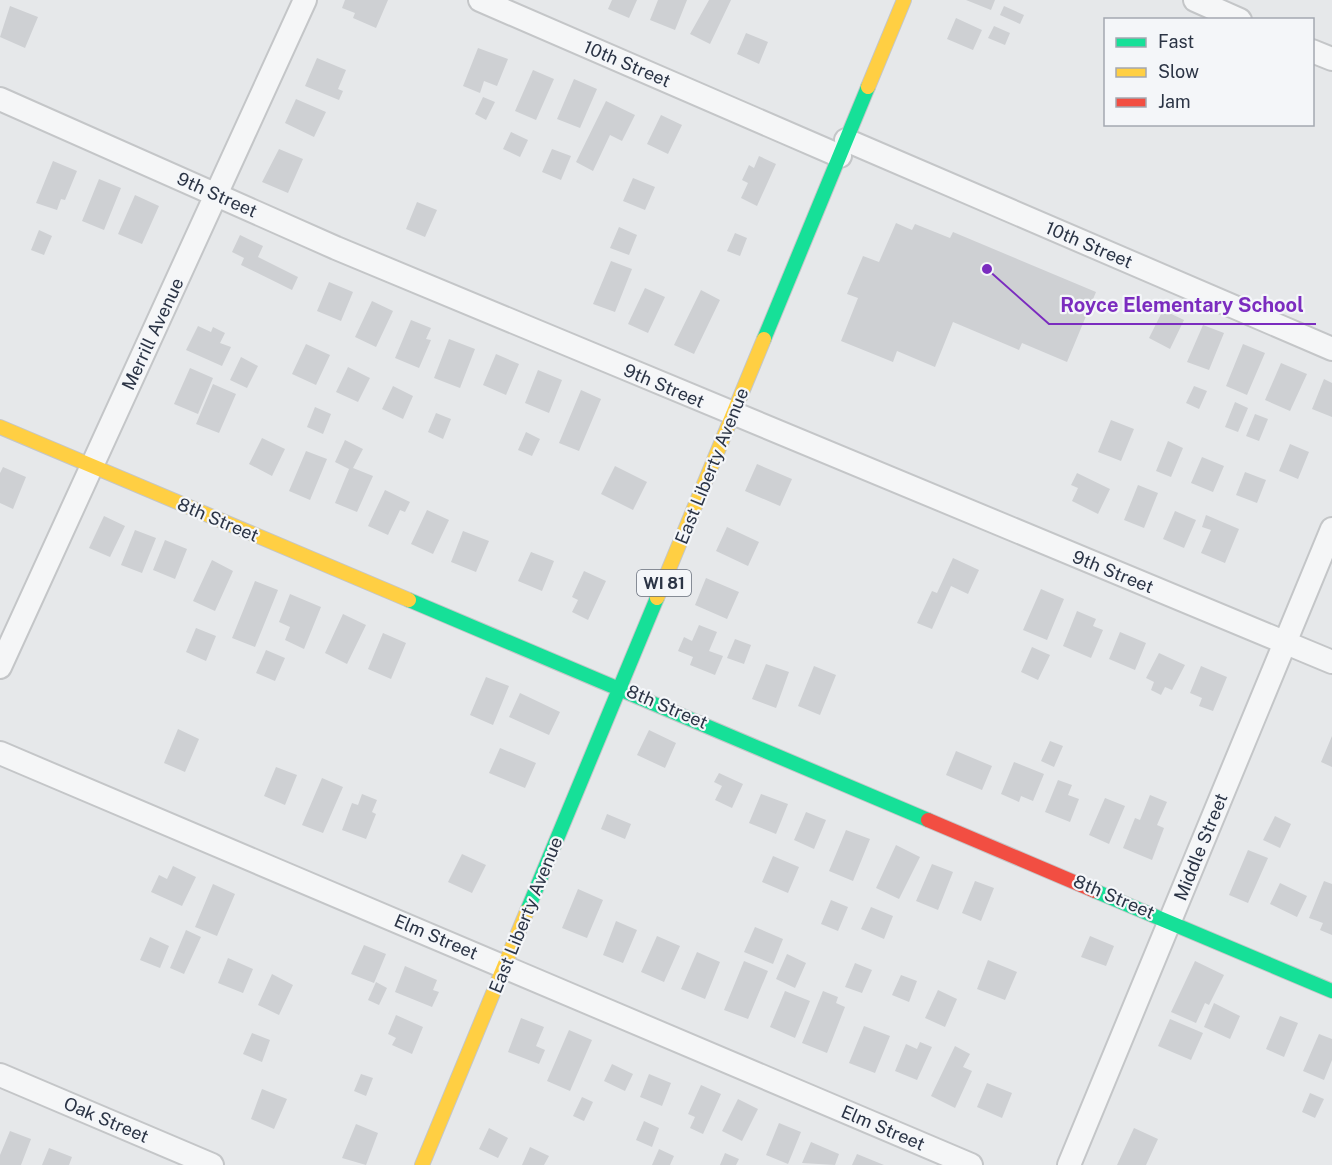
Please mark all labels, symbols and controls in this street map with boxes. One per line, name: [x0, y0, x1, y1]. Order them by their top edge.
legend: [1104, 18, 1314, 126]
text: Fast: [1158, 31, 1194, 52]
street label: 10th Street: [580, 36, 674, 91]
text: Slow: [1158, 61, 1199, 82]
text: Jam: [1158, 91, 1191, 112]
street label: 9th Street: [174, 168, 261, 222]
street label: 10th Street: [1042, 217, 1136, 272]
street label: Merrill Avenue: [117, 274, 188, 393]
callout: Royce Elementary School: [1049, 286, 1316, 324]
text: Royce Elementary School: [1060, 293, 1304, 317]
street label: 9th Street: [621, 359, 708, 412]
street label: East Liberty Avenue: [671, 385, 752, 547]
street label: 8th Street: [175, 493, 262, 546]
street label: 9th Street: [1070, 546, 1157, 597]
road number: WI 81: [637, 570, 691, 596]
street label: 8th Street: [624, 680, 711, 733]
street label: Middle Street: [1169, 790, 1232, 904]
street label: East Liberty Avenue: [485, 834, 566, 996]
street label: 8th Street: [1071, 870, 1158, 923]
street label: Elm Street: [391, 910, 481, 964]
street label: Oak Street: [61, 1092, 152, 1147]
street label: Elm Street: [838, 1101, 928, 1155]

